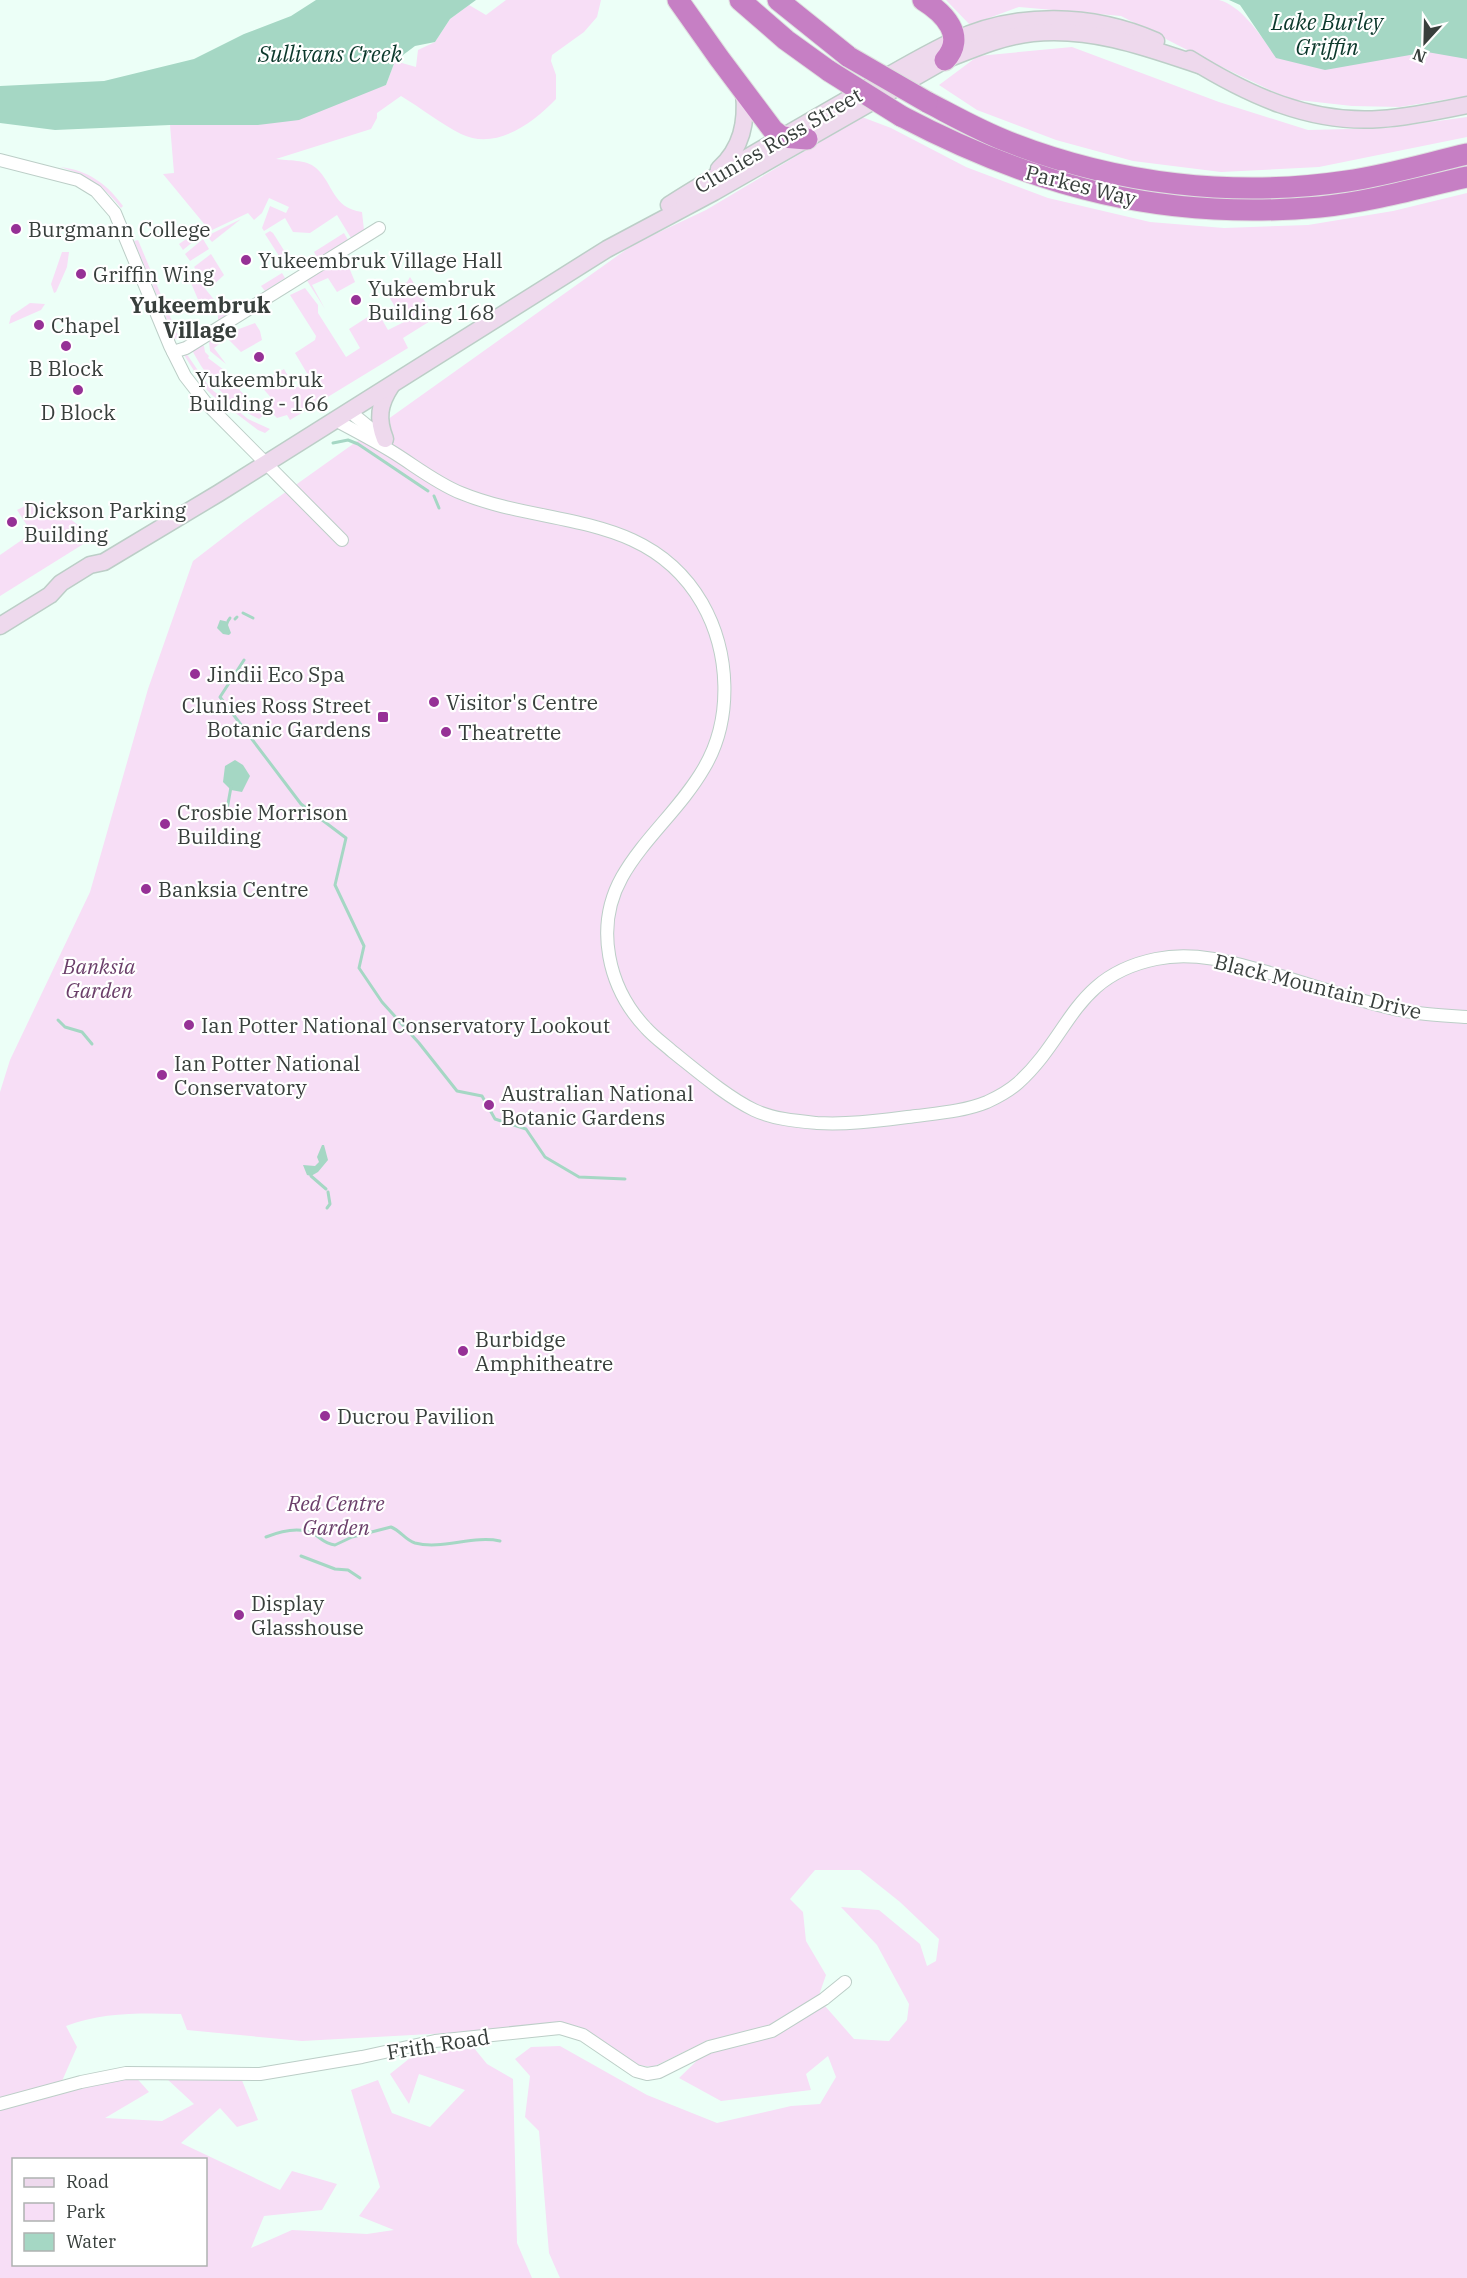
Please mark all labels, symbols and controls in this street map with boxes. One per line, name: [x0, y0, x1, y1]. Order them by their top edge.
water label: Lake Burley Griffin: [1270, 7, 1385, 61]
north arrow: [1395, 12, 1455, 72]
water label: Sullivans Creek: [257, 39, 402, 68]
text: N: [1410, 44, 1429, 68]
street label: Clunies Ross Street: [689, 81, 867, 199]
street label: Parkes Way: [1023, 158, 1140, 212]
place label: Burgmann College: [28, 215, 210, 243]
marker: Burgmann College: [9, 222, 23, 236]
place label: Yukeembruk Village Hall: [258, 246, 502, 274]
marker: Yukeembruk Village Hall: [239, 253, 253, 267]
place label: Griffin Wing: [93, 260, 215, 288]
marker: Griffin Wing: [74, 267, 88, 281]
place label: Yukeembruk Building 168: [368, 274, 496, 326]
district label: Yukeembruk Village: [130, 290, 271, 344]
marker: Yukeembruk Building 168: [349, 293, 363, 307]
place label: Chapel: [51, 311, 120, 339]
marker: Chapel: [32, 318, 46, 332]
marker: B Block: [59, 339, 73, 353]
marker: Yukeembruk Building - 166: [252, 350, 266, 364]
place label: B Block: [29, 354, 104, 382]
place label: Yukeembruk Building - 166: [189, 365, 329, 417]
marker: D Block: [71, 383, 85, 397]
place label: D Block: [40, 398, 116, 426]
place label: Dickson Parking Building: [24, 496, 187, 548]
marker: Dickson Parking Building: [5, 515, 19, 529]
place label: Jindii Eco Spa: [207, 660, 345, 688]
marker: Jindii Eco Spa: [188, 667, 202, 681]
place label: Visitor's Centre: [446, 688, 598, 716]
place label: Clunies Ross Street Botanic Gardens: [182, 691, 371, 743]
marker: Visitor's Centre: [427, 695, 441, 709]
marker: Clunies Ross Street Botanic Gardens: [376, 710, 390, 724]
place label: Theatrette: [458, 718, 561, 746]
marker: Theatrette: [439, 725, 453, 739]
place label: Crosbie Morrison Building: [177, 798, 348, 850]
marker: Crosbie Morrison Building: [158, 817, 172, 831]
place label: Banksia Centre: [158, 875, 309, 903]
marker: Banksia Centre: [139, 882, 153, 896]
street label: Black Mountain Drive: [1211, 947, 1425, 1025]
park label: Banksia Garden: [62, 952, 136, 1004]
place label: Ian Potter National Conservatory Lookout: [201, 1011, 610, 1039]
marker: Ian Potter National Conservatory Lookout: [182, 1018, 196, 1032]
place label: Ian Potter National Conservatory: [174, 1049, 360, 1101]
marker: Ian Potter National Conservatory: [155, 1068, 169, 1082]
place label: Australian National Botanic Gardens: [501, 1079, 694, 1131]
marker: Australian National Botanic Gardens: [482, 1098, 496, 1112]
place label: Burbidge Amphitheatre: [475, 1325, 613, 1377]
marker: Burbidge Amphitheatre: [456, 1344, 470, 1358]
place label: Ducrou Pavilion: [337, 1402, 495, 1430]
marker: Ducrou Pavilion: [318, 1409, 332, 1423]
park label: Red Centre Garden: [286, 1489, 385, 1541]
place label: Display Glasshouse: [251, 1589, 364, 1641]
marker: Display Glasshouse: [232, 1608, 246, 1622]
street label: Frith Road: [384, 2022, 492, 2066]
legend: [12, 2158, 207, 2266]
text: Road: [66, 2170, 109, 2193]
text: Park: [66, 2200, 106, 2223]
text: Water: [66, 2230, 116, 2253]

